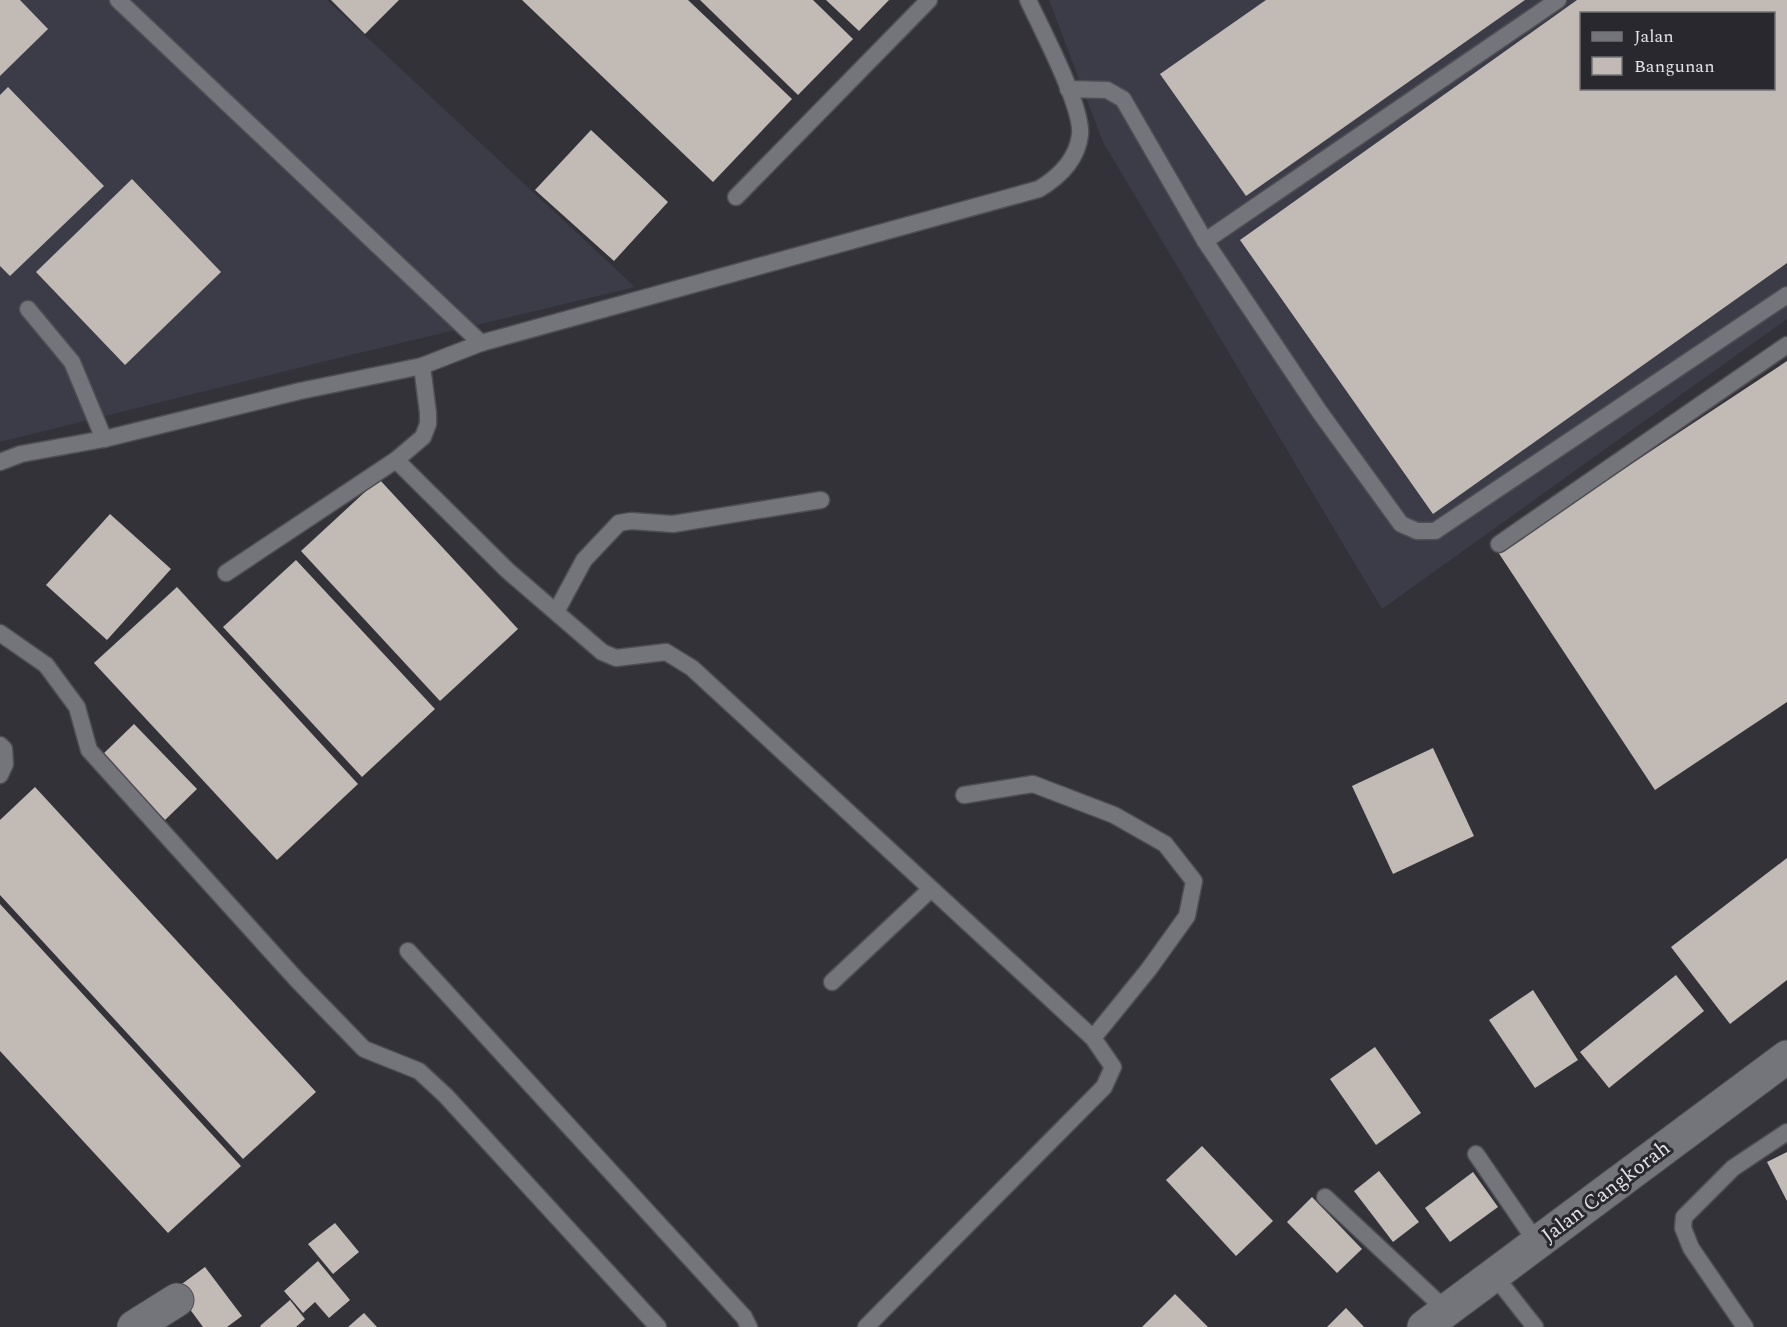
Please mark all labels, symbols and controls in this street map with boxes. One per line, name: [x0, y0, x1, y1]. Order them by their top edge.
legend: [1580, 12, 1775, 90]
text: Jalan: [1634, 23, 1674, 50]
text: Bangunan: [1634, 53, 1715, 80]
street label: Jalan Cangkorah: [1535, 1133, 1677, 1251]

